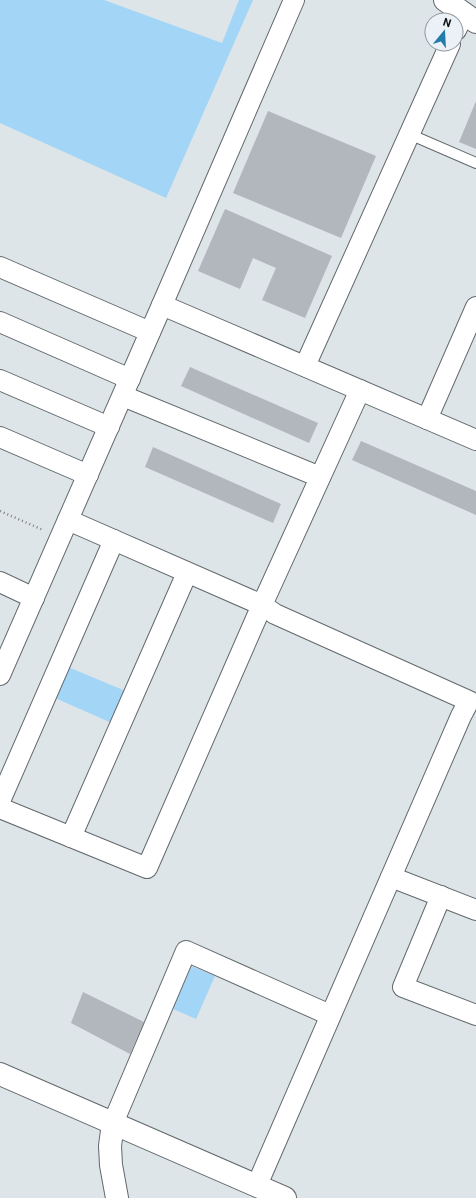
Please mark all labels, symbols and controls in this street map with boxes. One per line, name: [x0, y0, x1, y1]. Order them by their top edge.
north arrow: [424, 12, 464, 52]
text: N: [441, 16, 453, 30]

